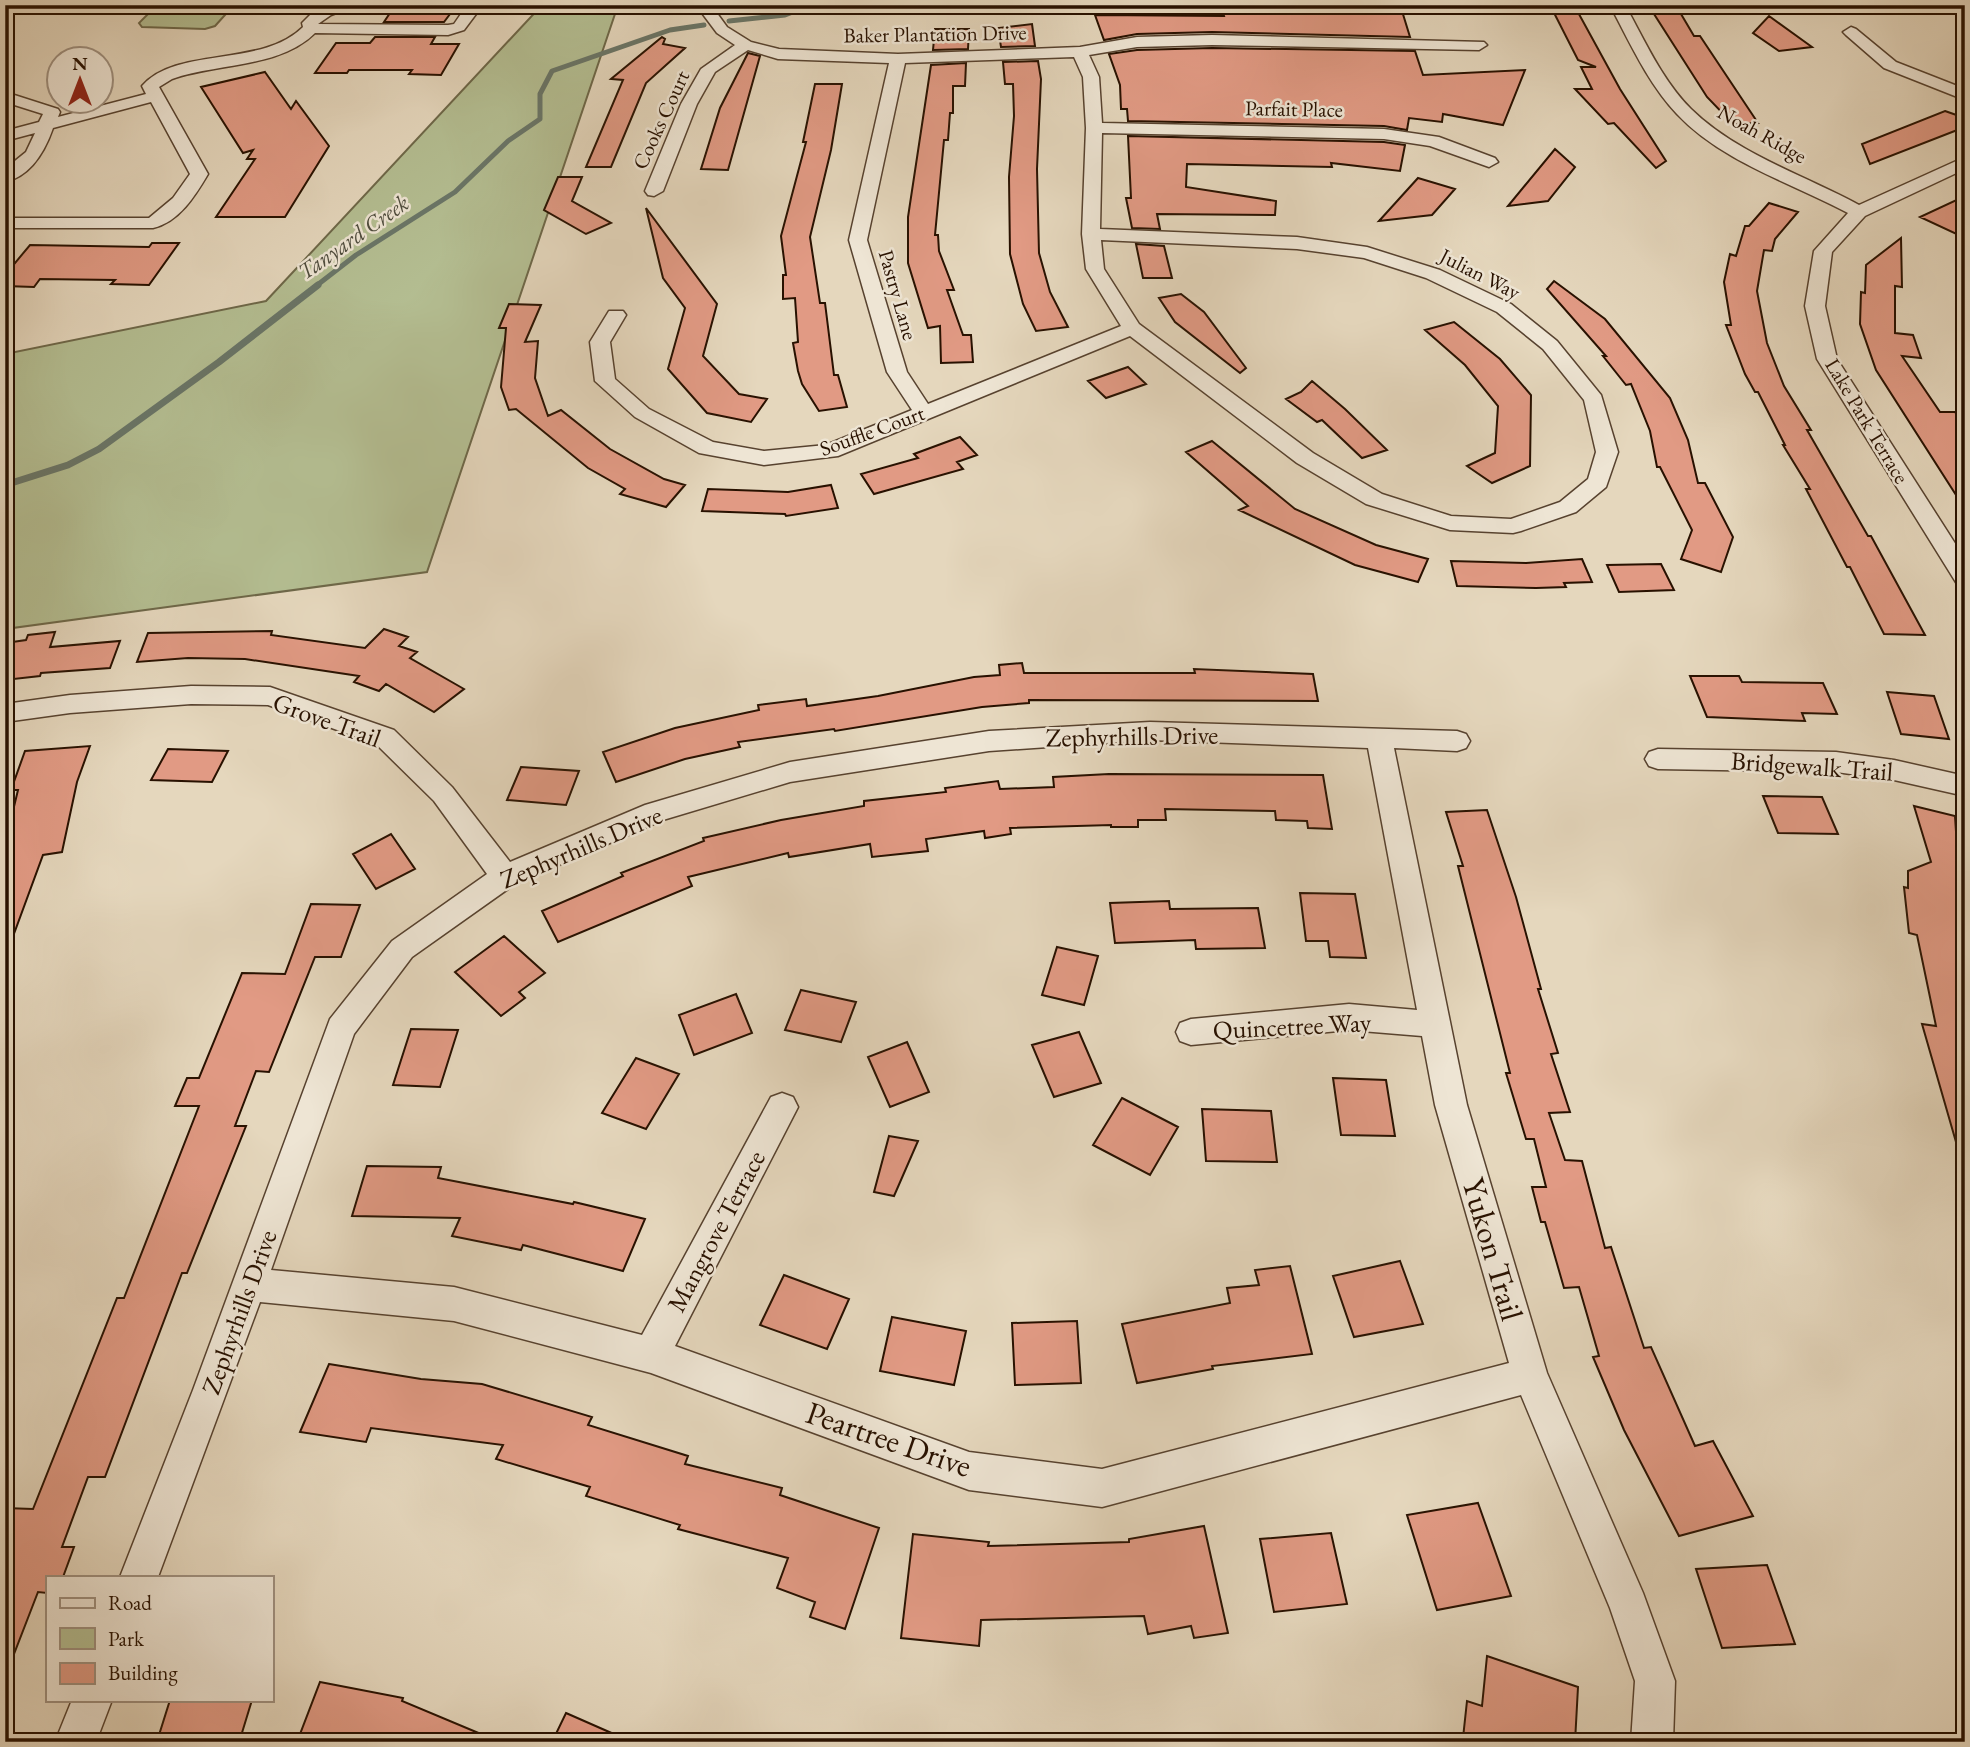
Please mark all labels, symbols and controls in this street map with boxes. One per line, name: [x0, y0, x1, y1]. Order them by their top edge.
street label: Baker Plantation Drive: [843, 18, 1027, 49]
north arrow: [46, 46, 116, 116]
text: N: [72, 51, 88, 76]
street label: Cooks Court: [626, 66, 695, 174]
street label: Parfait Place: [1245, 94, 1343, 123]
street label: Noah Ridge: [1713, 98, 1812, 169]
water label: Tanyard Creek: [292, 187, 415, 286]
street label: Julian Way: [1434, 241, 1526, 306]
street label: Pastry Lane: [873, 247, 924, 343]
street label: Lake Park Terrace: [1819, 353, 1915, 488]
street label: Souffle Court: [816, 399, 928, 462]
street label: Grove Trail: [268, 685, 386, 755]
street label: Zephyrhills Drive: [1045, 717, 1219, 755]
street label: Bridgewalk Trail: [1730, 743, 1894, 789]
street label: Zephyrhills Drive: [495, 798, 667, 896]
street label: Quincetree Way: [1212, 1005, 1373, 1047]
street label: Mangrove Terrace: [659, 1144, 773, 1318]
street label: Yukon Trail: [1453, 1173, 1533, 1326]
street label: Zephyrhills Drive: [193, 1225, 285, 1399]
street label: Peartree Drive: [801, 1391, 977, 1487]
legend: [46, 1576, 273, 1702]
text: Road: [108, 1589, 152, 1616]
text: Park: [108, 1625, 145, 1652]
text: Building: [108, 1659, 178, 1686]

